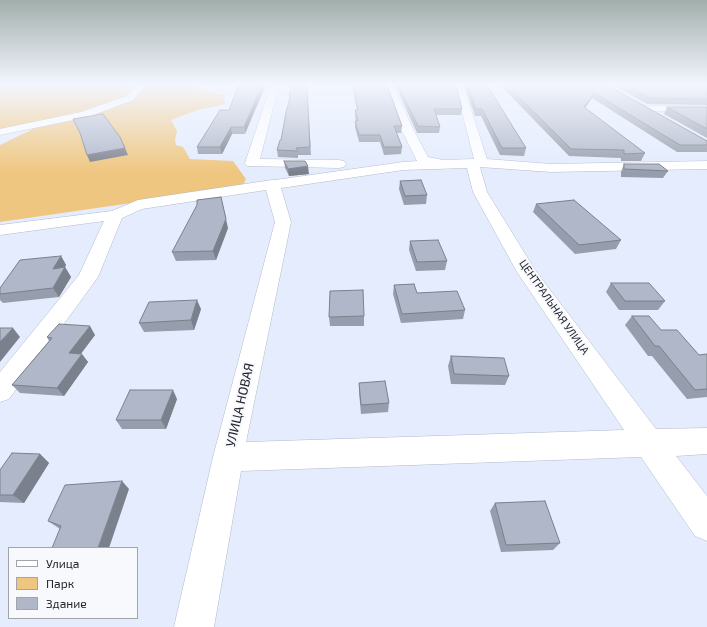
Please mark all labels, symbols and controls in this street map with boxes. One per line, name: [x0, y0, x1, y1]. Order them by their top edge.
street label: ЦЕНТРАЛЬНАЯ УЛИЦА: [516, 257, 592, 357]
street label: УЛИЦА НОВАЯ: [223, 362, 257, 448]
legend: [8, 547, 138, 619]
text: Улица: [46, 556, 79, 570]
text: Парк: [46, 576, 74, 590]
text: Здание: [46, 596, 87, 610]

